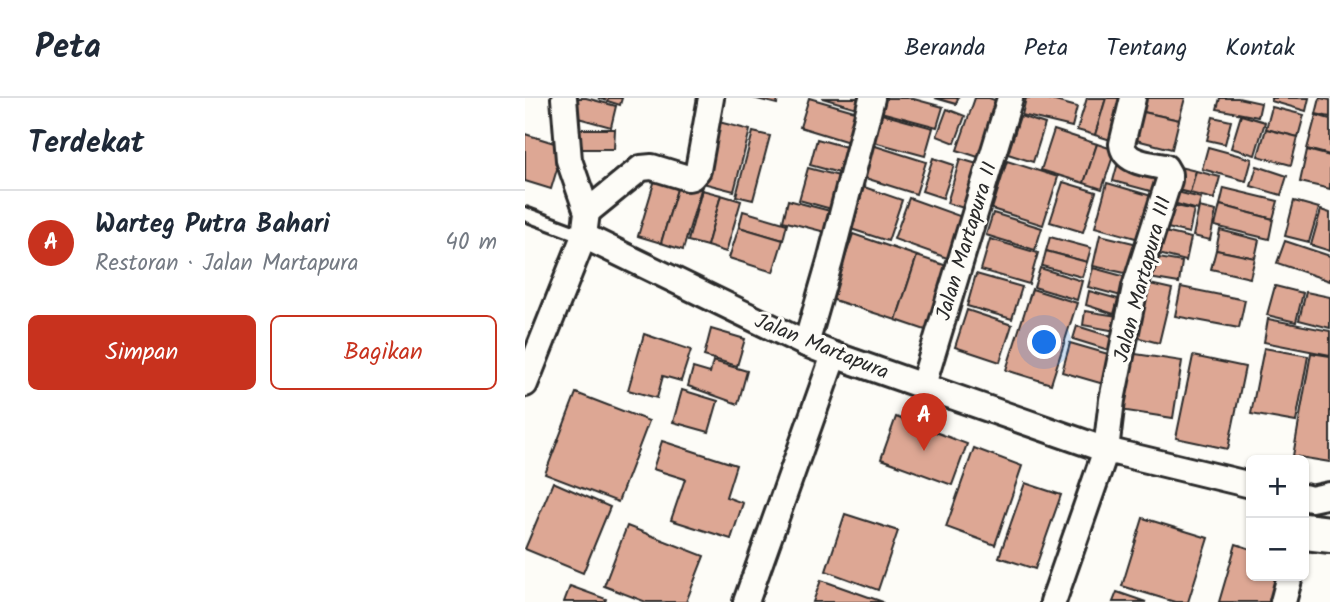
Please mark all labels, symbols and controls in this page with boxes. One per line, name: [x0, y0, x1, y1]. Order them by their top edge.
text: Peta: [35, 22, 101, 75]
text: Beranda: [904, 29, 986, 68]
text: Peta: [1024, 29, 1068, 68]
text: Tentang: [1106, 29, 1187, 68]
text: Kontak: [1225, 29, 1295, 68]
text: Terdekat: [28, 120, 144, 168]
street label: Jalan Martapura II: [928, 158, 1007, 325]
street label: Jalan Martapura III: [1105, 193, 1181, 366]
text: Warteg Putra Bahari: [95, 204, 330, 246]
text: A: [44, 225, 58, 261]
text: 40 m: [445, 225, 497, 261]
text: Restoran · Jalan Martapura: [95, 246, 359, 282]
street label: Jalan Martapura: [749, 305, 894, 389]
button: Simpan: [28, 315, 256, 390]
button: Bagikan: [270, 315, 497, 390]
your location: [1027, 325, 1061, 359]
pin: A: [901, 393, 947, 451]
map controls: [1246, 455, 1309, 581]
button: +: [1246, 455, 1309, 518]
button: −: [1246, 518, 1309, 581]

